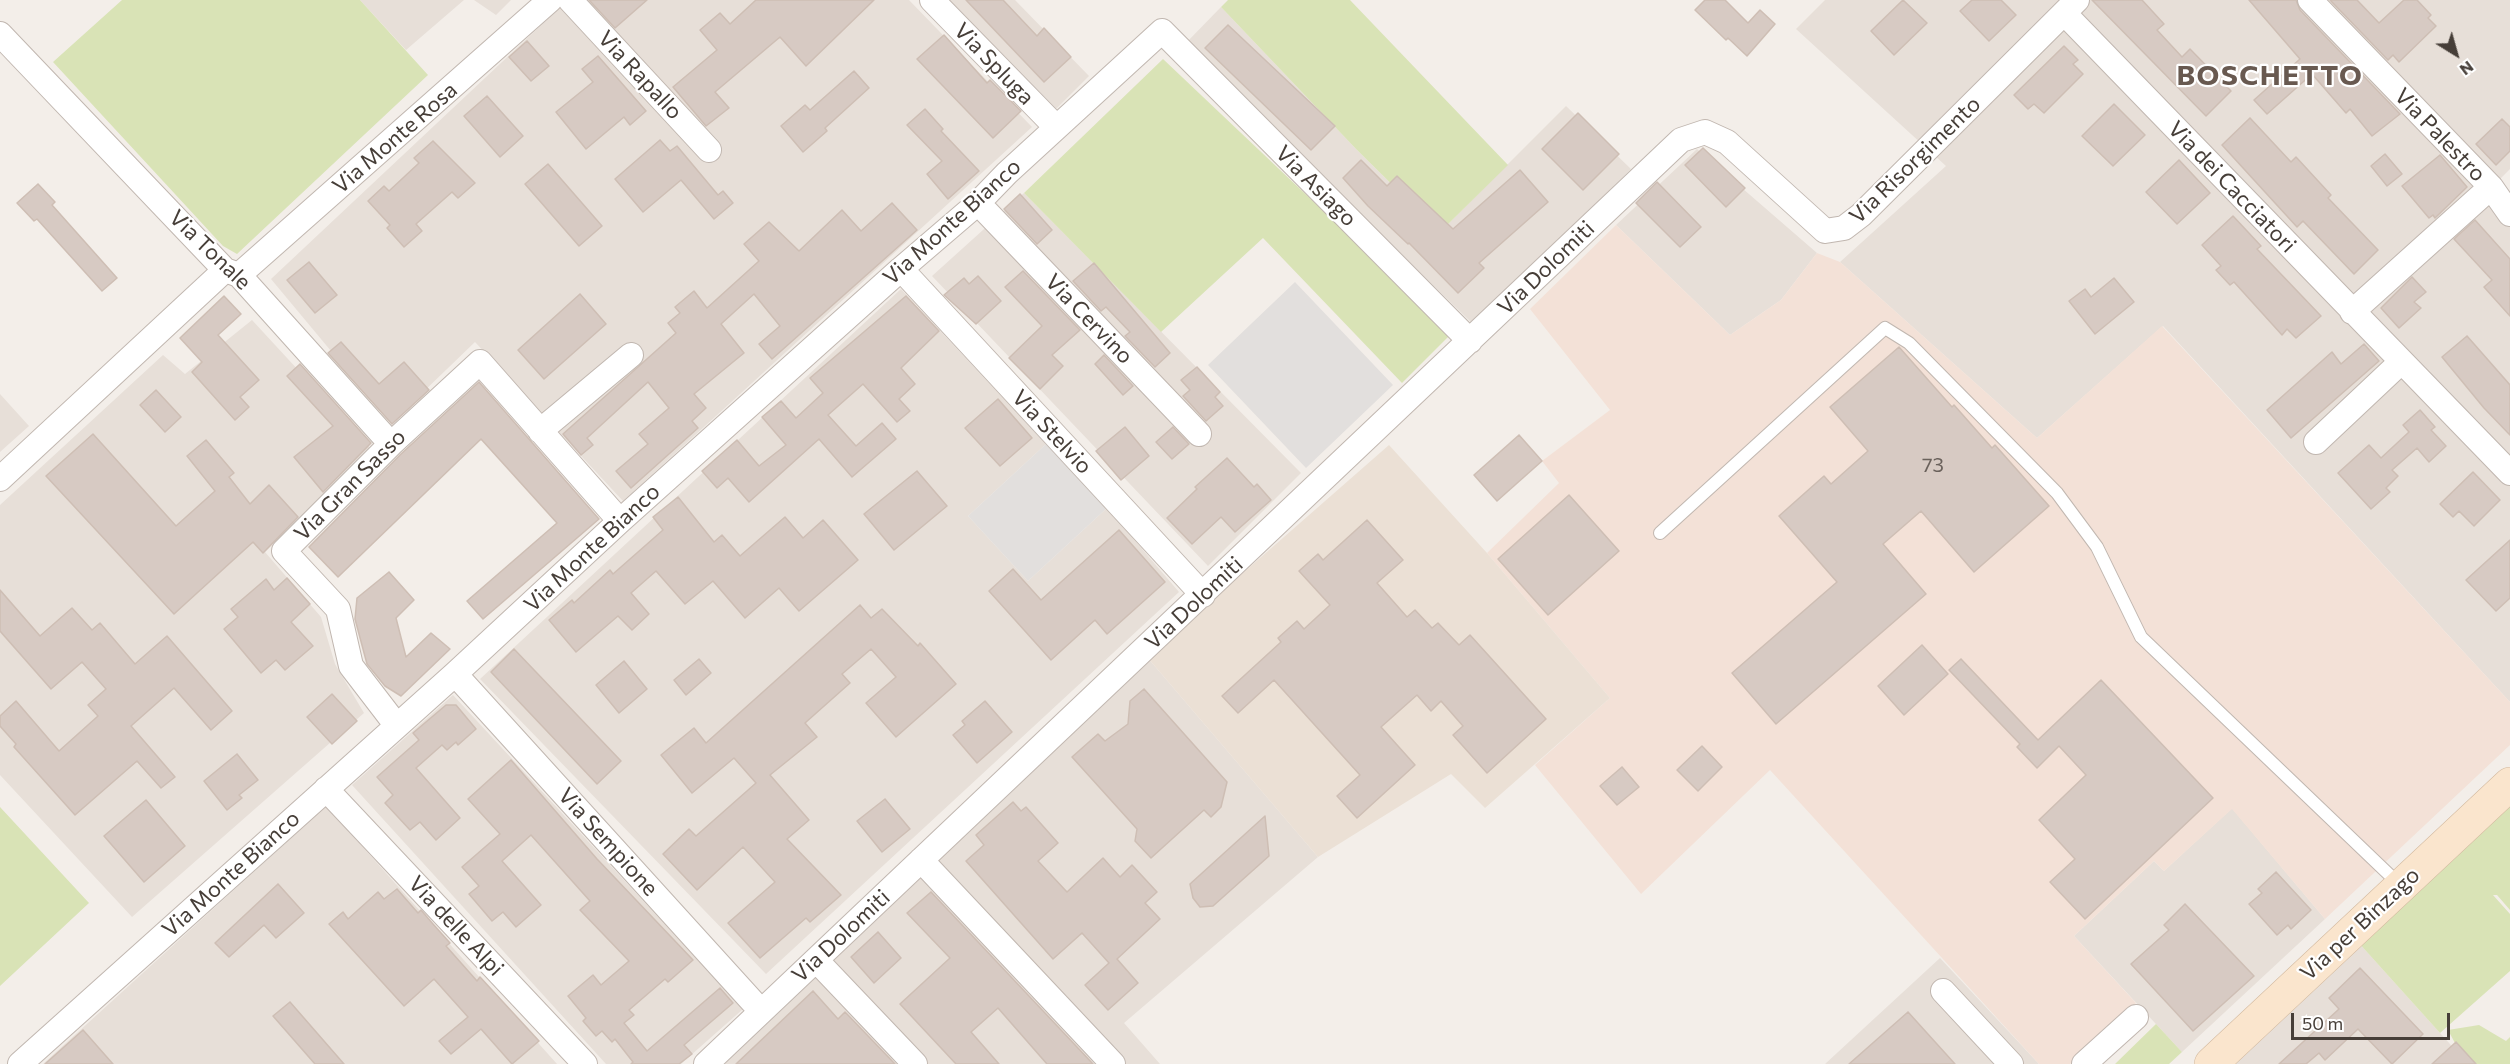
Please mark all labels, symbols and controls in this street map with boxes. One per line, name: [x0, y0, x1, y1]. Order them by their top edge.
street label: Via Spluga: [949, 18, 1039, 110]
north arrow: [2426, 24, 2486, 84]
street label: Via Rapallo: [592, 25, 688, 125]
text: N: [2457, 58, 2478, 80]
district label: BOSCHETTO: [2177, 59, 2363, 93]
street label: Via Monte Rosa: [327, 77, 463, 199]
street label: Via Palestro: [2389, 83, 2491, 187]
street label: Via Risorgimento: [1844, 91, 1986, 229]
street label: Via dei Cacciatori: [2163, 116, 2301, 258]
street label: Via Asiago: [1270, 140, 1362, 232]
street label: Via Monte Bianco: [878, 153, 1026, 291]
street label: Via Tonale: [164, 205, 256, 295]
street label: Via Dolomiti: [1492, 215, 1600, 321]
street label: Via Cervino: [1040, 269, 1138, 369]
street label: Via Stelvio: [1006, 384, 1098, 480]
street label: Via Gran Sasso: [289, 424, 411, 546]
house number: 73: [1922, 453, 1944, 477]
street label: Via Monte Bianco: [519, 478, 665, 618]
street label: Via Dolomiti: [1140, 551, 1248, 655]
street label: Via Sempione: [553, 783, 663, 901]
street label: Via Monte Bianco: [157, 805, 305, 943]
street label: Via per Binzago: [2295, 862, 2425, 986]
street label: Via delle Alpi: [403, 870, 509, 982]
street label: Via Dolomiti: [787, 884, 895, 988]
scale bar: [2294, 1001, 2453, 1039]
text: 50 m: [2302, 1012, 2343, 1034]

